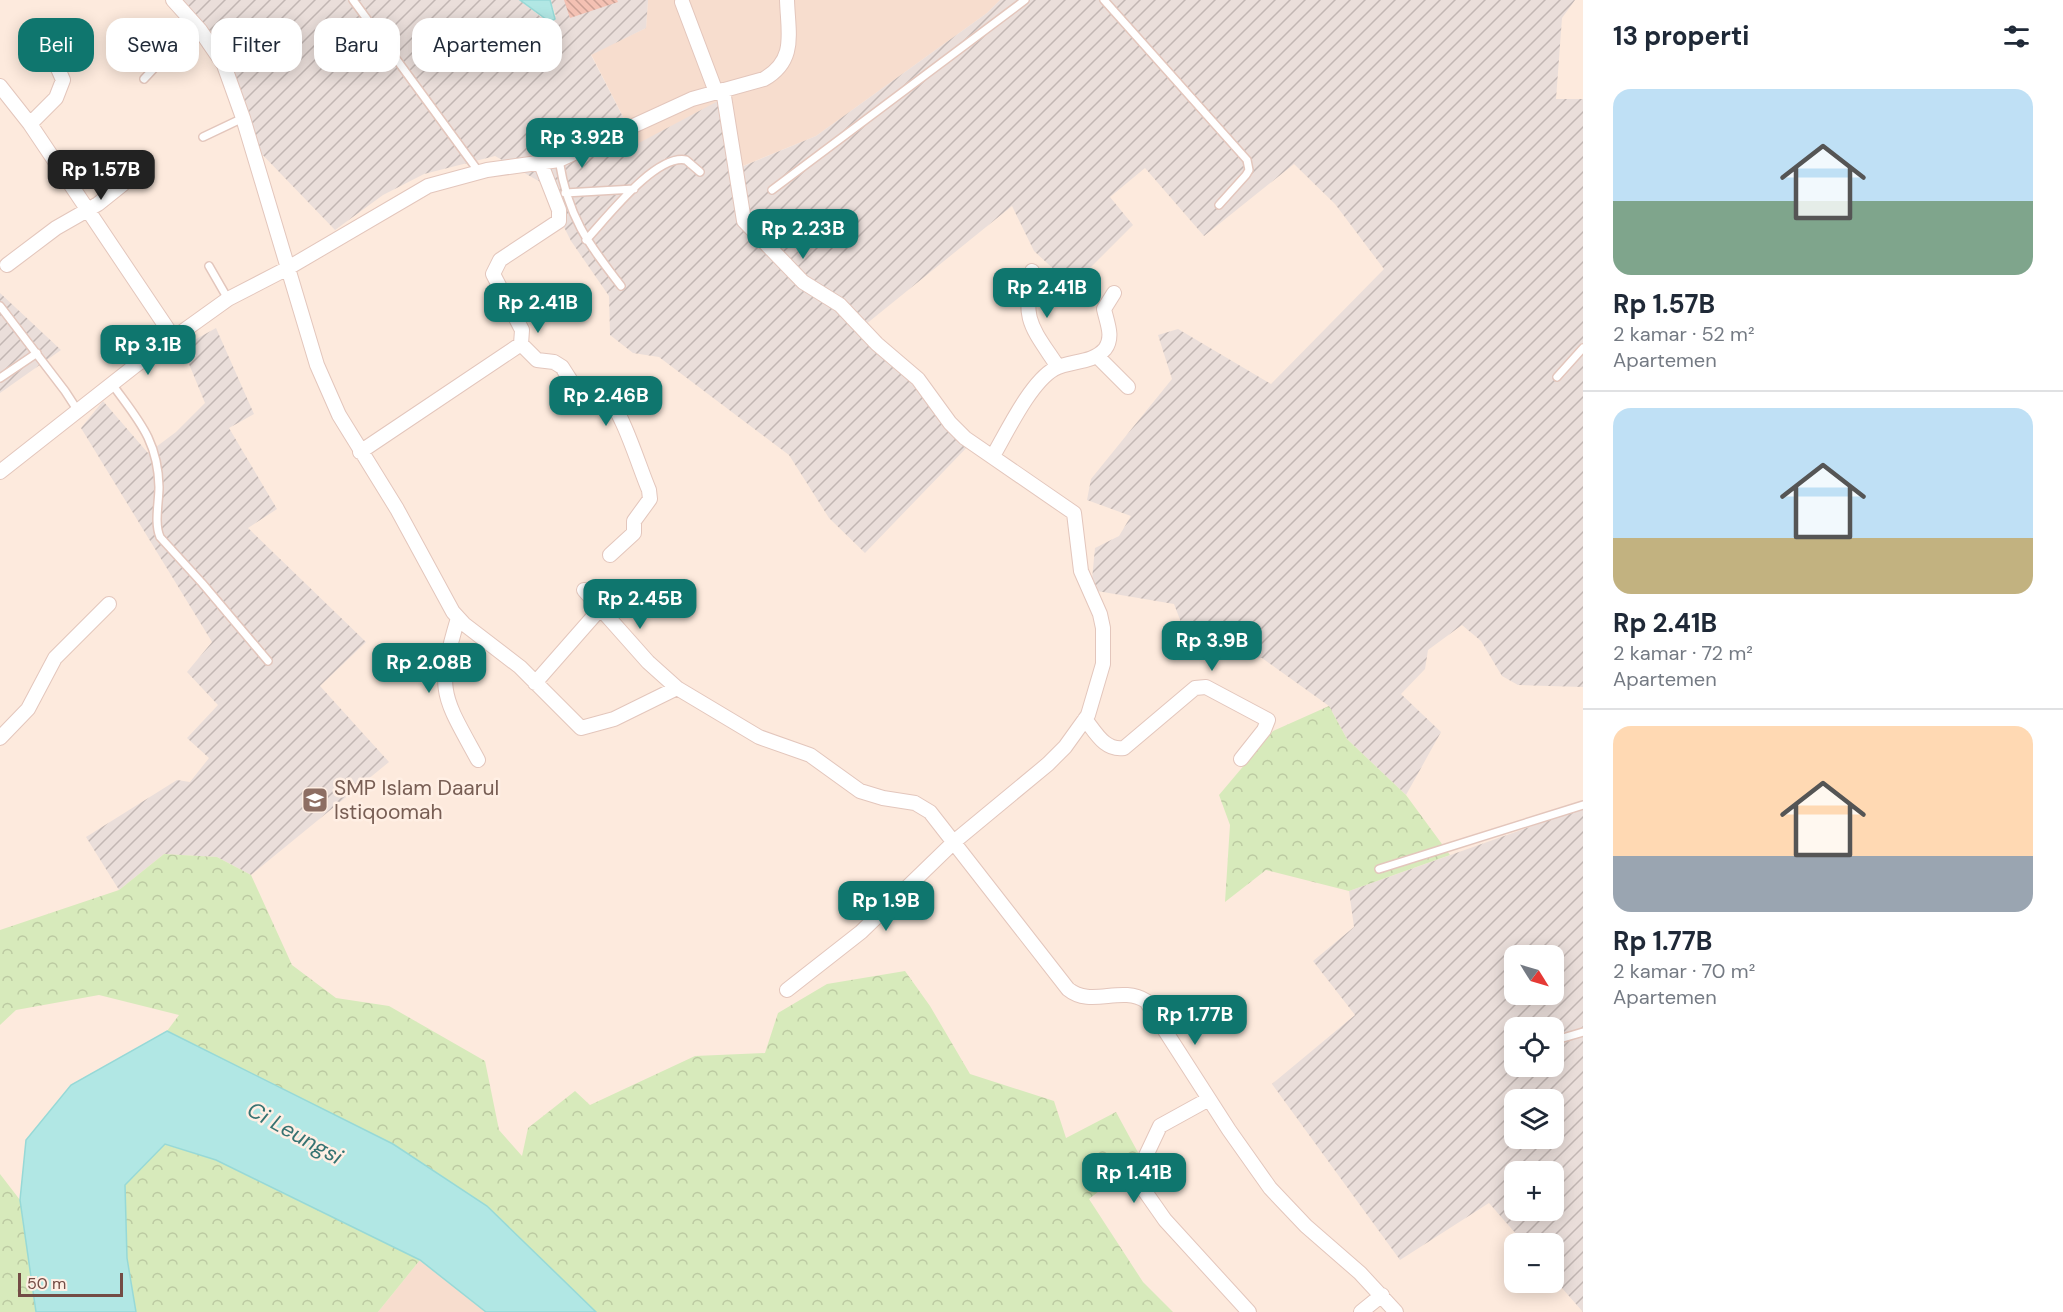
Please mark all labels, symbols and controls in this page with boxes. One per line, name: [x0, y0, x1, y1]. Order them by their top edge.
chip: Beli: [18, 18, 94, 72]
chip: Sewa: [106, 18, 199, 72]
chip: Filter: [211, 18, 302, 72]
chip: Baru: [314, 18, 400, 72]
chip: Apartemen: [412, 18, 562, 72]
text: 13 properti: [1613, 19, 1749, 53]
icon: filters: [2000, 20, 2033, 53]
pin: Rp 3.92B: [520, 118, 644, 169]
text: Rp 3.92B: [540, 124, 624, 150]
icon: home: [1769, 128, 1877, 236]
pin: Rp 1.57B: [39, 150, 163, 201]
text: Rp 1.57B: [62, 156, 140, 182]
pin: Rp 2.23B: [741, 209, 865, 260]
text: Rp 2.23B: [761, 215, 845, 241]
pin: Rp 2.41B: [985, 268, 1109, 319]
text: Rp 2.41B: [1007, 274, 1087, 300]
pin: Rp 2.41B: [476, 283, 600, 334]
text: Rp 1.57B: [1613, 287, 1715, 321]
text: Rp 2.41B: [498, 289, 578, 315]
text: 2 kamar · 52 m²: [1613, 321, 1755, 347]
pin: Rp 3.1B: [93, 325, 203, 376]
text: Rp 3.1B: [115, 331, 181, 357]
text: Apartemen: [1613, 347, 1717, 373]
pin: Rp 2.46B: [544, 376, 668, 427]
text: Rp 2.46B: [563, 382, 649, 408]
icon: home: [1769, 447, 1877, 555]
pin: Rp 2.45B: [578, 579, 702, 630]
text: Rp 2.45B: [597, 585, 683, 611]
text: Rp 2.41B: [1613, 606, 1717, 640]
pin: Rp 3.9B: [1157, 621, 1267, 672]
text: Rp 3.9B: [1176, 627, 1248, 653]
text: 2 kamar · 72 m²: [1613, 640, 1753, 666]
pin: Rp 2.08B: [367, 643, 491, 694]
text: Rp 2.08B: [386, 649, 472, 675]
text: Apartemen: [1613, 666, 1717, 692]
icon: home: [1769, 765, 1877, 873]
place label: SMP Islam Daarul Istiqoomah: [334, 774, 499, 826]
school or university icon: SMP Islam Daarul Istiqoomah: [300, 785, 330, 815]
pin: Rp 1.9B: [831, 881, 941, 932]
text: Rp 1.9B: [852, 887, 920, 913]
text: Rp 1.77B: [1613, 924, 1712, 958]
north arrow: [1504, 945, 1564, 1005]
map controls: [1504, 945, 1564, 1293]
text: 2 kamar · 70 m²: [1613, 958, 1755, 984]
text: Apartemen: [1613, 984, 1717, 1010]
pin: Rp 1.77B: [1133, 995, 1257, 1046]
text: Rp 1.77B: [1157, 1001, 1233, 1027]
button: locate: [1504, 1017, 1564, 1077]
button: layers: [1504, 1089, 1564, 1149]
water label: Ci Leungsi: [242, 1095, 349, 1171]
pin: Rp 1.41B: [1072, 1153, 1196, 1204]
text: Rp 1.41B: [1096, 1159, 1172, 1185]
button: +: [1504, 1161, 1564, 1221]
button: −: [1504, 1233, 1564, 1293]
scale bar: [18, 1270, 123, 1298]
text: 50 m: [27, 1273, 66, 1294]

